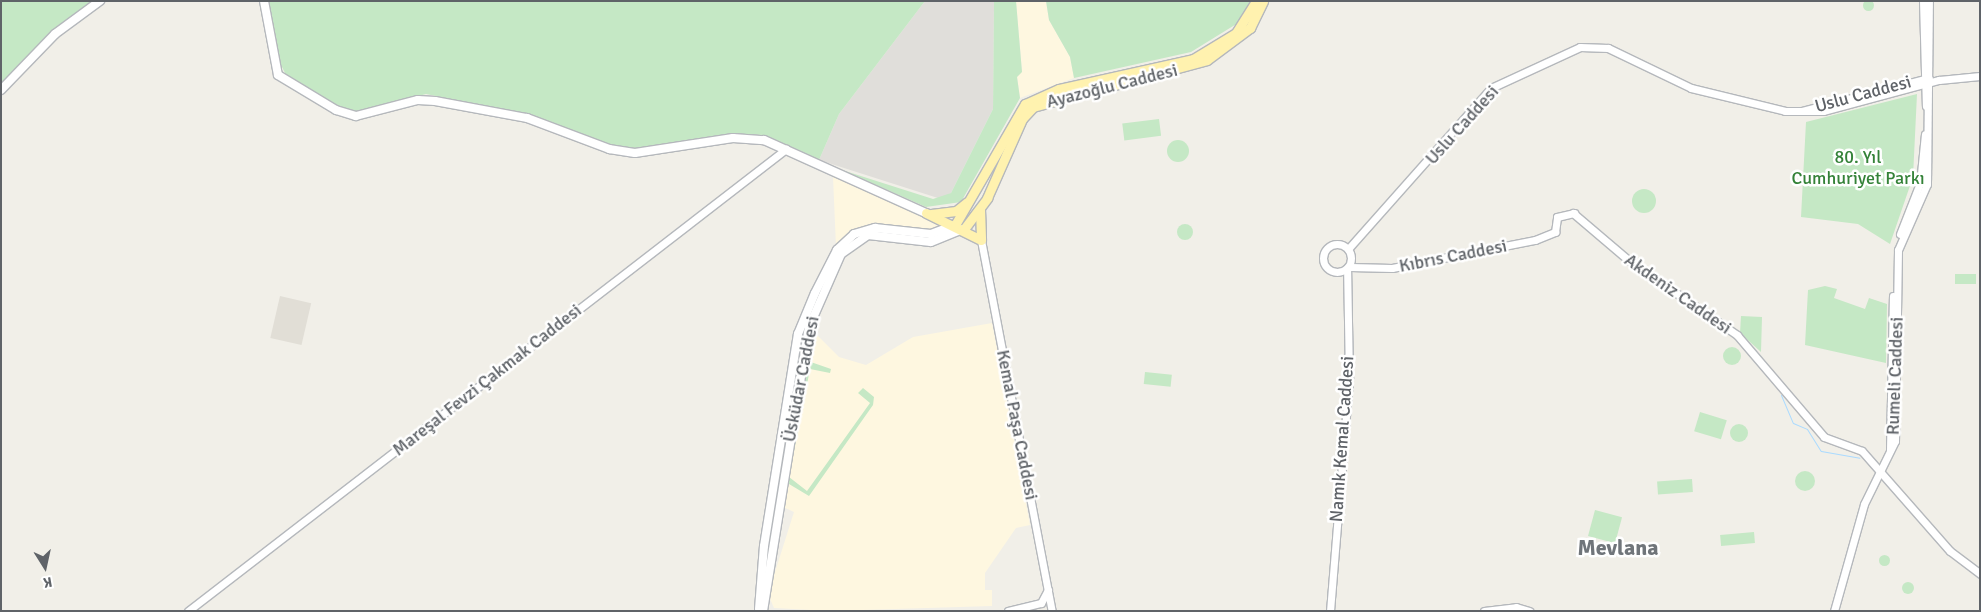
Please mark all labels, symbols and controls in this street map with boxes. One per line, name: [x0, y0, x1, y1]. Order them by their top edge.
street label: Ayazoğlu Caddesi: [1044, 59, 1180, 113]
street label: Uslu Caddesi: [1812, 71, 1914, 117]
street label: Uslu Caddesi: [1421, 81, 1503, 169]
park label: 80. Yıl Cumhuriyet Parkı: [1791, 147, 1925, 190]
street label: Kıbrıs Caddesi: [1397, 235, 1509, 277]
street label: Akdeniz Caddesi: [1620, 249, 1736, 339]
street label: Mareşal Fevzi Çakmak Caddesi: [388, 299, 586, 461]
street label: Üsküdar Caddesi: [778, 314, 824, 444]
street label: Rumeli Caddesi: [1882, 316, 1908, 436]
street label: Kemal Paşa Caddesi: [992, 348, 1042, 502]
street label: Namık Kemal Caddesi: [1325, 355, 1359, 523]
district label: Mevlana: [1577, 535, 1659, 561]
north arrow: [20, 542, 70, 592]
text: K: [42, 573, 53, 591]

